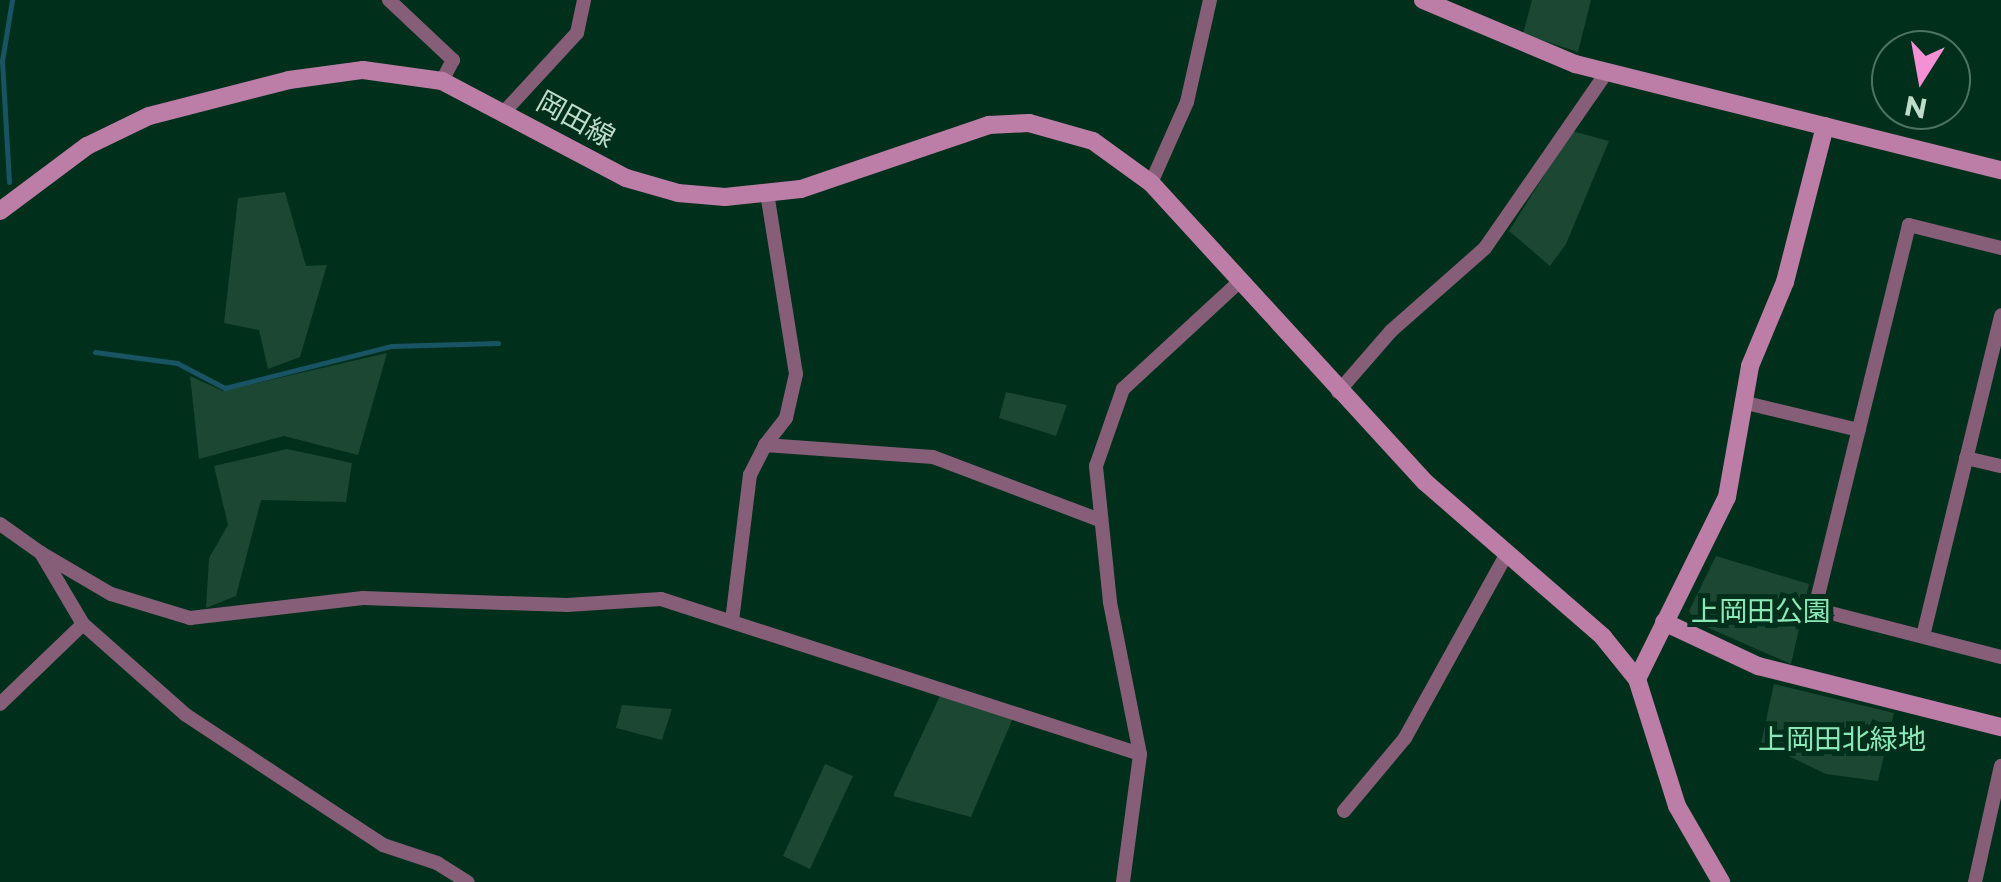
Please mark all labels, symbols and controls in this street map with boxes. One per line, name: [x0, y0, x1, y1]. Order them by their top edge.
north arrow: [1871, 30, 1971, 130]
street label: 岡田線: [531, 84, 621, 154]
text: N: [1901, 89, 1930, 126]
park label: 上岡田公園: [1691, 594, 1831, 628]
park label: 上岡田北緑地: [1758, 722, 1926, 756]

